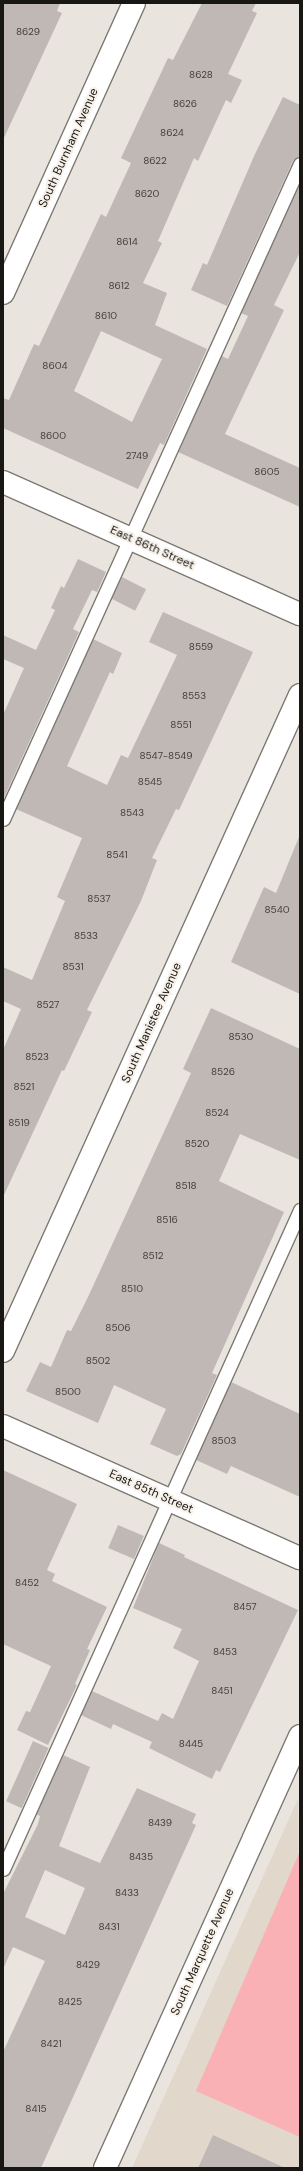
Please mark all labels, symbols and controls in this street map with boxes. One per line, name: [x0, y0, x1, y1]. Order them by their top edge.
house number: 8629: [16, 26, 40, 38]
house number: 8628: [189, 69, 213, 81]
street label: South Burnham Avenue: [36, 86, 102, 210]
house number: 8626: [173, 98, 197, 110]
house number: 8624: [160, 127, 184, 139]
house number: 8622: [143, 155, 167, 167]
house number: 8620: [135, 188, 159, 200]
house number: 8614: [116, 236, 138, 248]
house number: 8612: [108, 280, 130, 292]
house number: 8610: [95, 310, 117, 322]
house number: 8604: [42, 360, 68, 372]
house number: 8600: [40, 430, 66, 442]
house number: 2749: [126, 450, 148, 462]
house number: 8605: [254, 466, 280, 478]
street label: East 86th Street: [108, 523, 196, 573]
house number: 8559: [189, 641, 213, 653]
house number: 8553: [182, 690, 206, 702]
house number: 8551: [170, 719, 192, 731]
house number: 8547-8549: [139, 750, 193, 762]
house number: 8545: [138, 776, 162, 788]
house number: 8543: [120, 807, 144, 819]
house number: 8541: [106, 849, 128, 861]
house number: 8537: [87, 893, 111, 905]
house number: 8540: [264, 904, 290, 916]
house number: 8533: [74, 930, 98, 942]
house number: 8531: [62, 961, 84, 973]
street label: South Manistee Avenue: [119, 961, 185, 1085]
house number: 8527: [37, 999, 59, 1011]
house number: 8530: [229, 1031, 253, 1043]
house number: 8523: [25, 1051, 49, 1063]
house number: 8526: [211, 1066, 235, 1078]
house number: 8521: [14, 1081, 34, 1093]
house number: 8524: [205, 1107, 229, 1119]
house number: 8519: [8, 1117, 30, 1129]
house number: 8520: [185, 1138, 209, 1150]
house number: 8518: [175, 1180, 197, 1192]
house number: 8516: [156, 1214, 178, 1226]
house number: 8512: [142, 1250, 164, 1262]
house number: 8510: [121, 1283, 143, 1295]
house number: 8506: [105, 1322, 131, 1334]
house number: 8502: [86, 1355, 110, 1367]
house number: 8500: [55, 1386, 81, 1398]
house number: 8503: [212, 1435, 236, 1447]
street label: East 85th Street: [107, 1467, 195, 1517]
house number: 8452: [15, 1577, 39, 1589]
house number: 8457: [233, 1601, 257, 1613]
house number: 8453: [213, 1646, 237, 1658]
house number: 8451: [211, 1685, 233, 1697]
house number: 8445: [179, 1738, 203, 1750]
house number: 8439: [148, 1817, 172, 1829]
house number: 8435: [129, 1851, 153, 1863]
street label: South Marquette Avenue: [168, 1886, 238, 2018]
house number: 8433: [115, 1887, 139, 1899]
house number: 8431: [98, 1921, 120, 1933]
house number: 8429: [76, 1959, 100, 1971]
house number: 8425: [58, 1996, 82, 2008]
house number: 8421: [40, 2038, 62, 2050]
house number: 8415: [25, 2103, 47, 2115]

